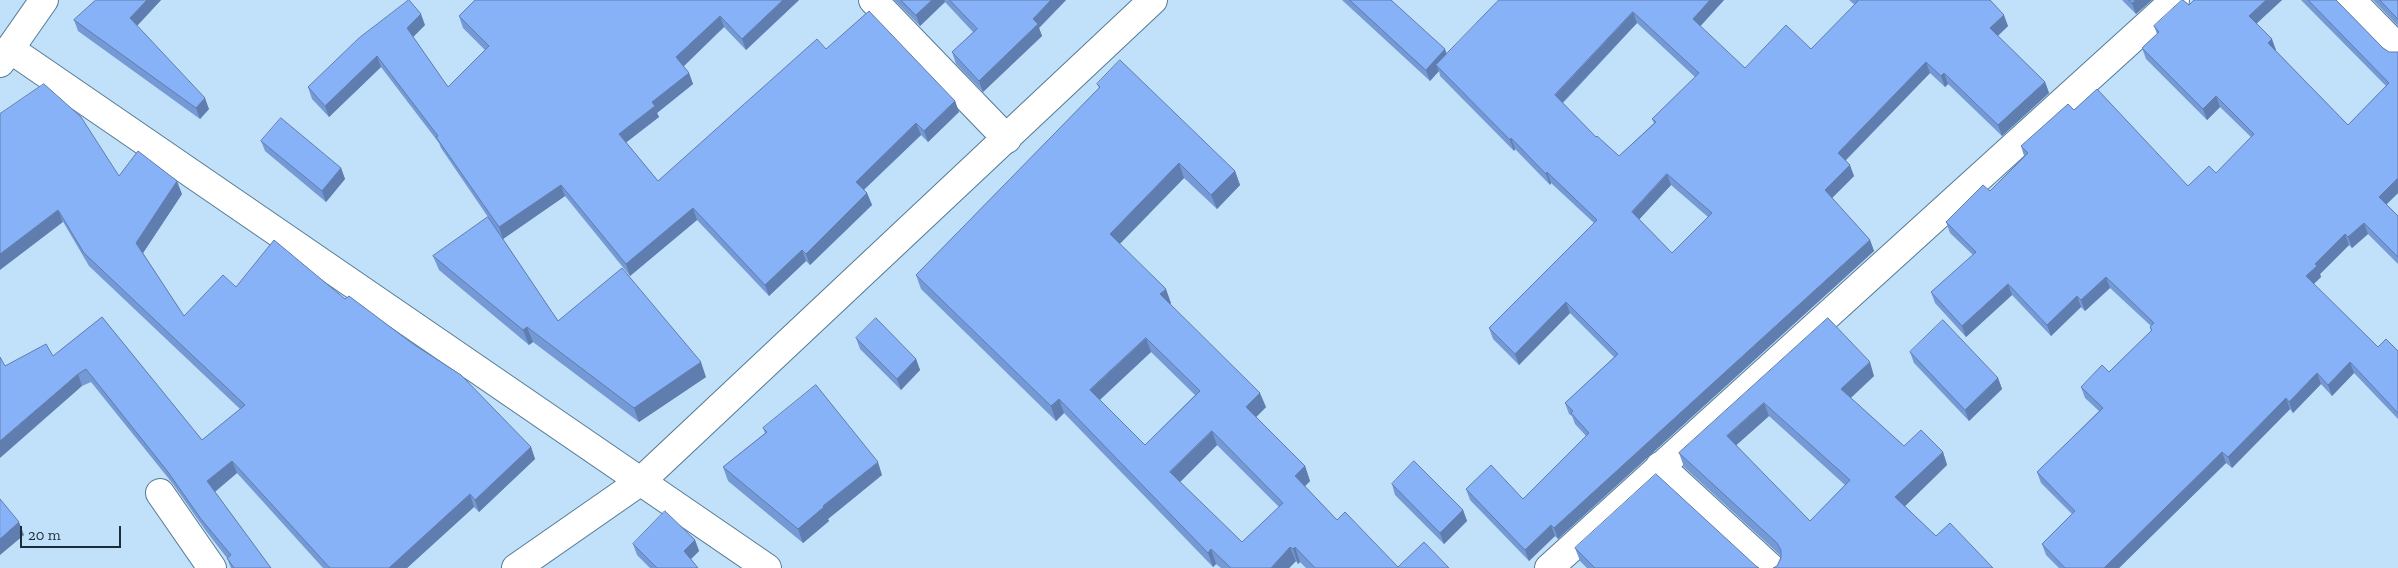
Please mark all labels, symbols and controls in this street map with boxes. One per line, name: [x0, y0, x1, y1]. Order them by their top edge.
scale bar: [22, 516, 124, 548]
text: 20 m: [28, 526, 61, 544]

